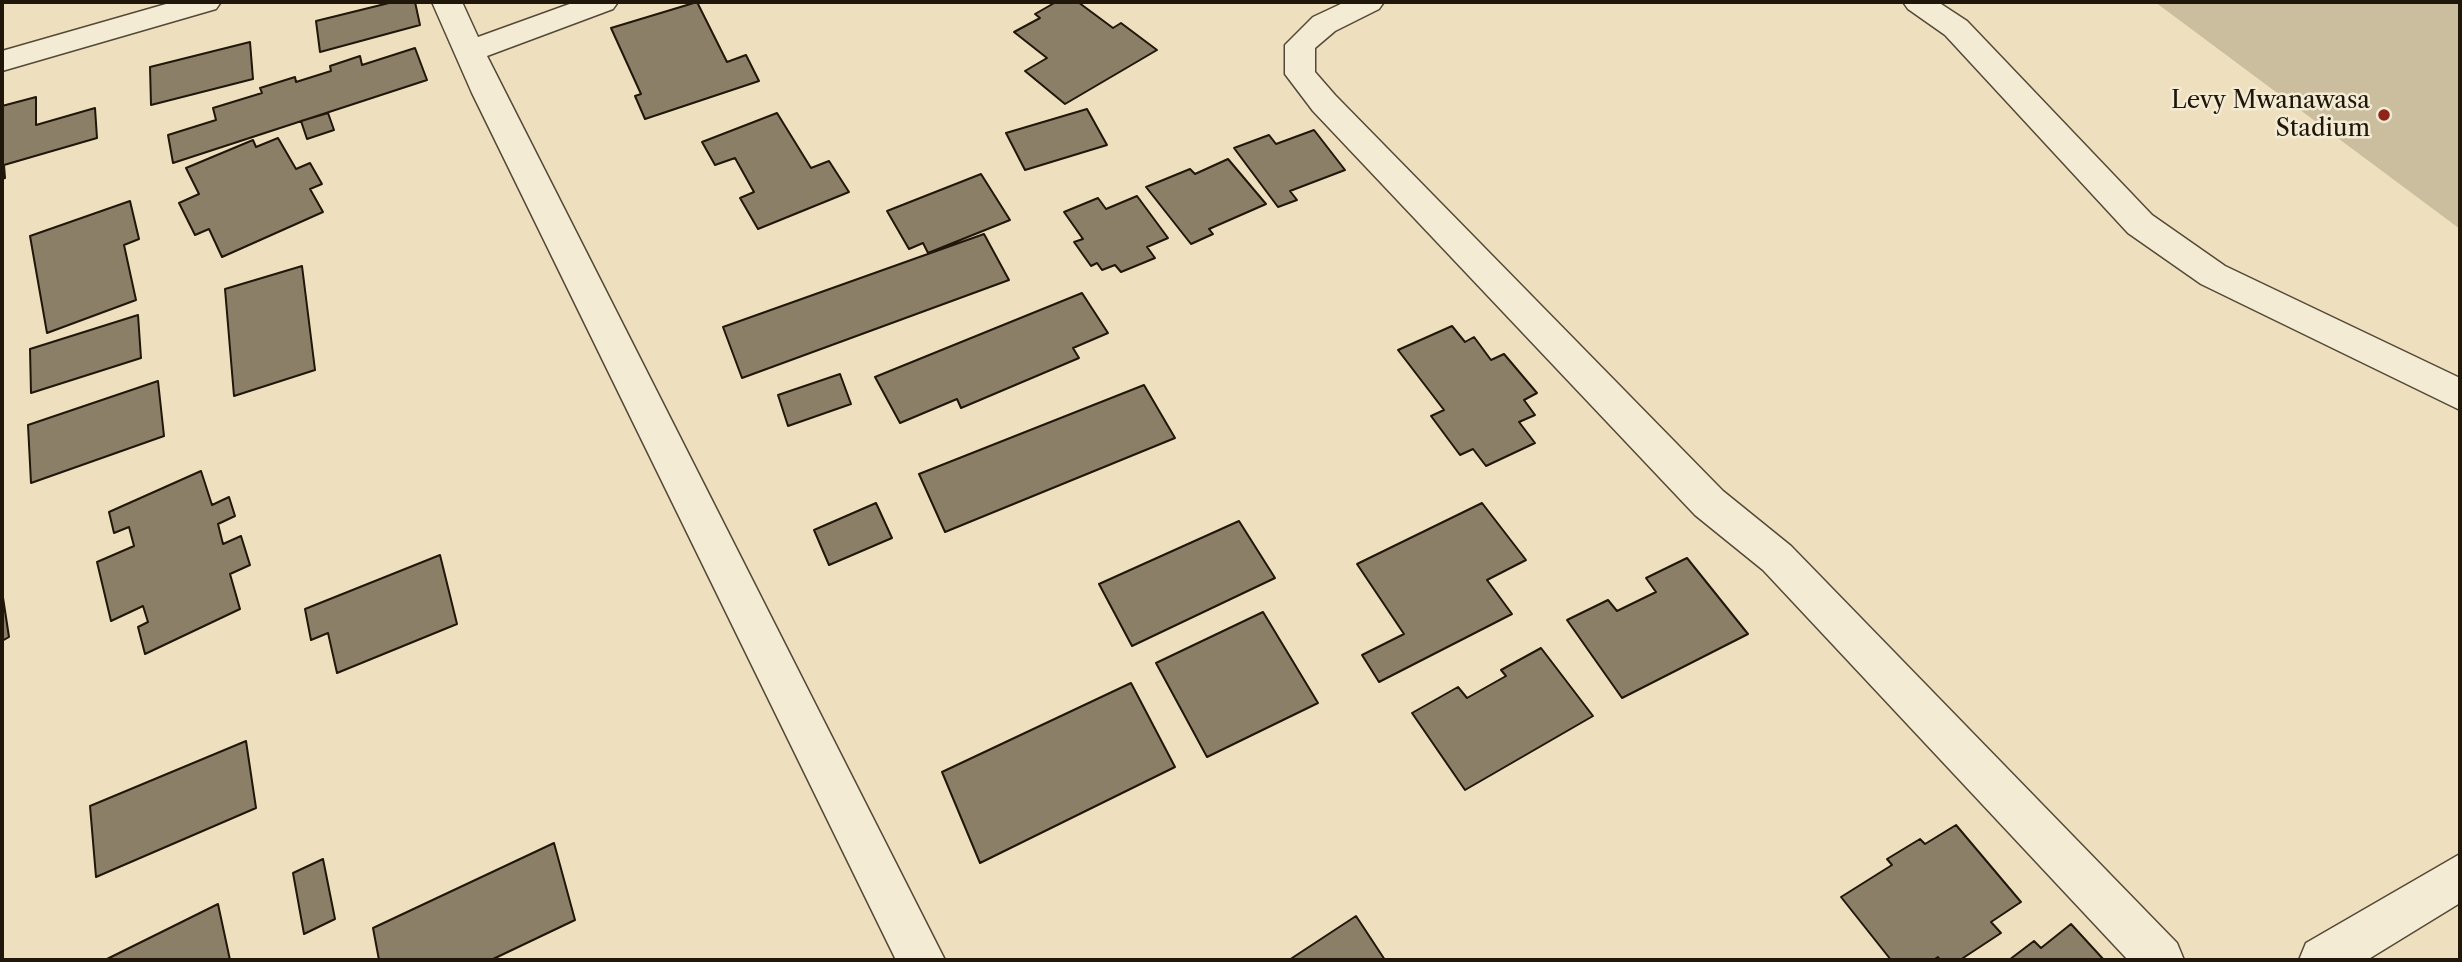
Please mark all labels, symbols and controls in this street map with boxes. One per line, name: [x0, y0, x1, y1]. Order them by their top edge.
place label: Levy Mwanawasa Stadium: [2171, 87, 2370, 143]
marker: Levy Mwanawasa Stadium: [2376, 107, 2392, 123]

